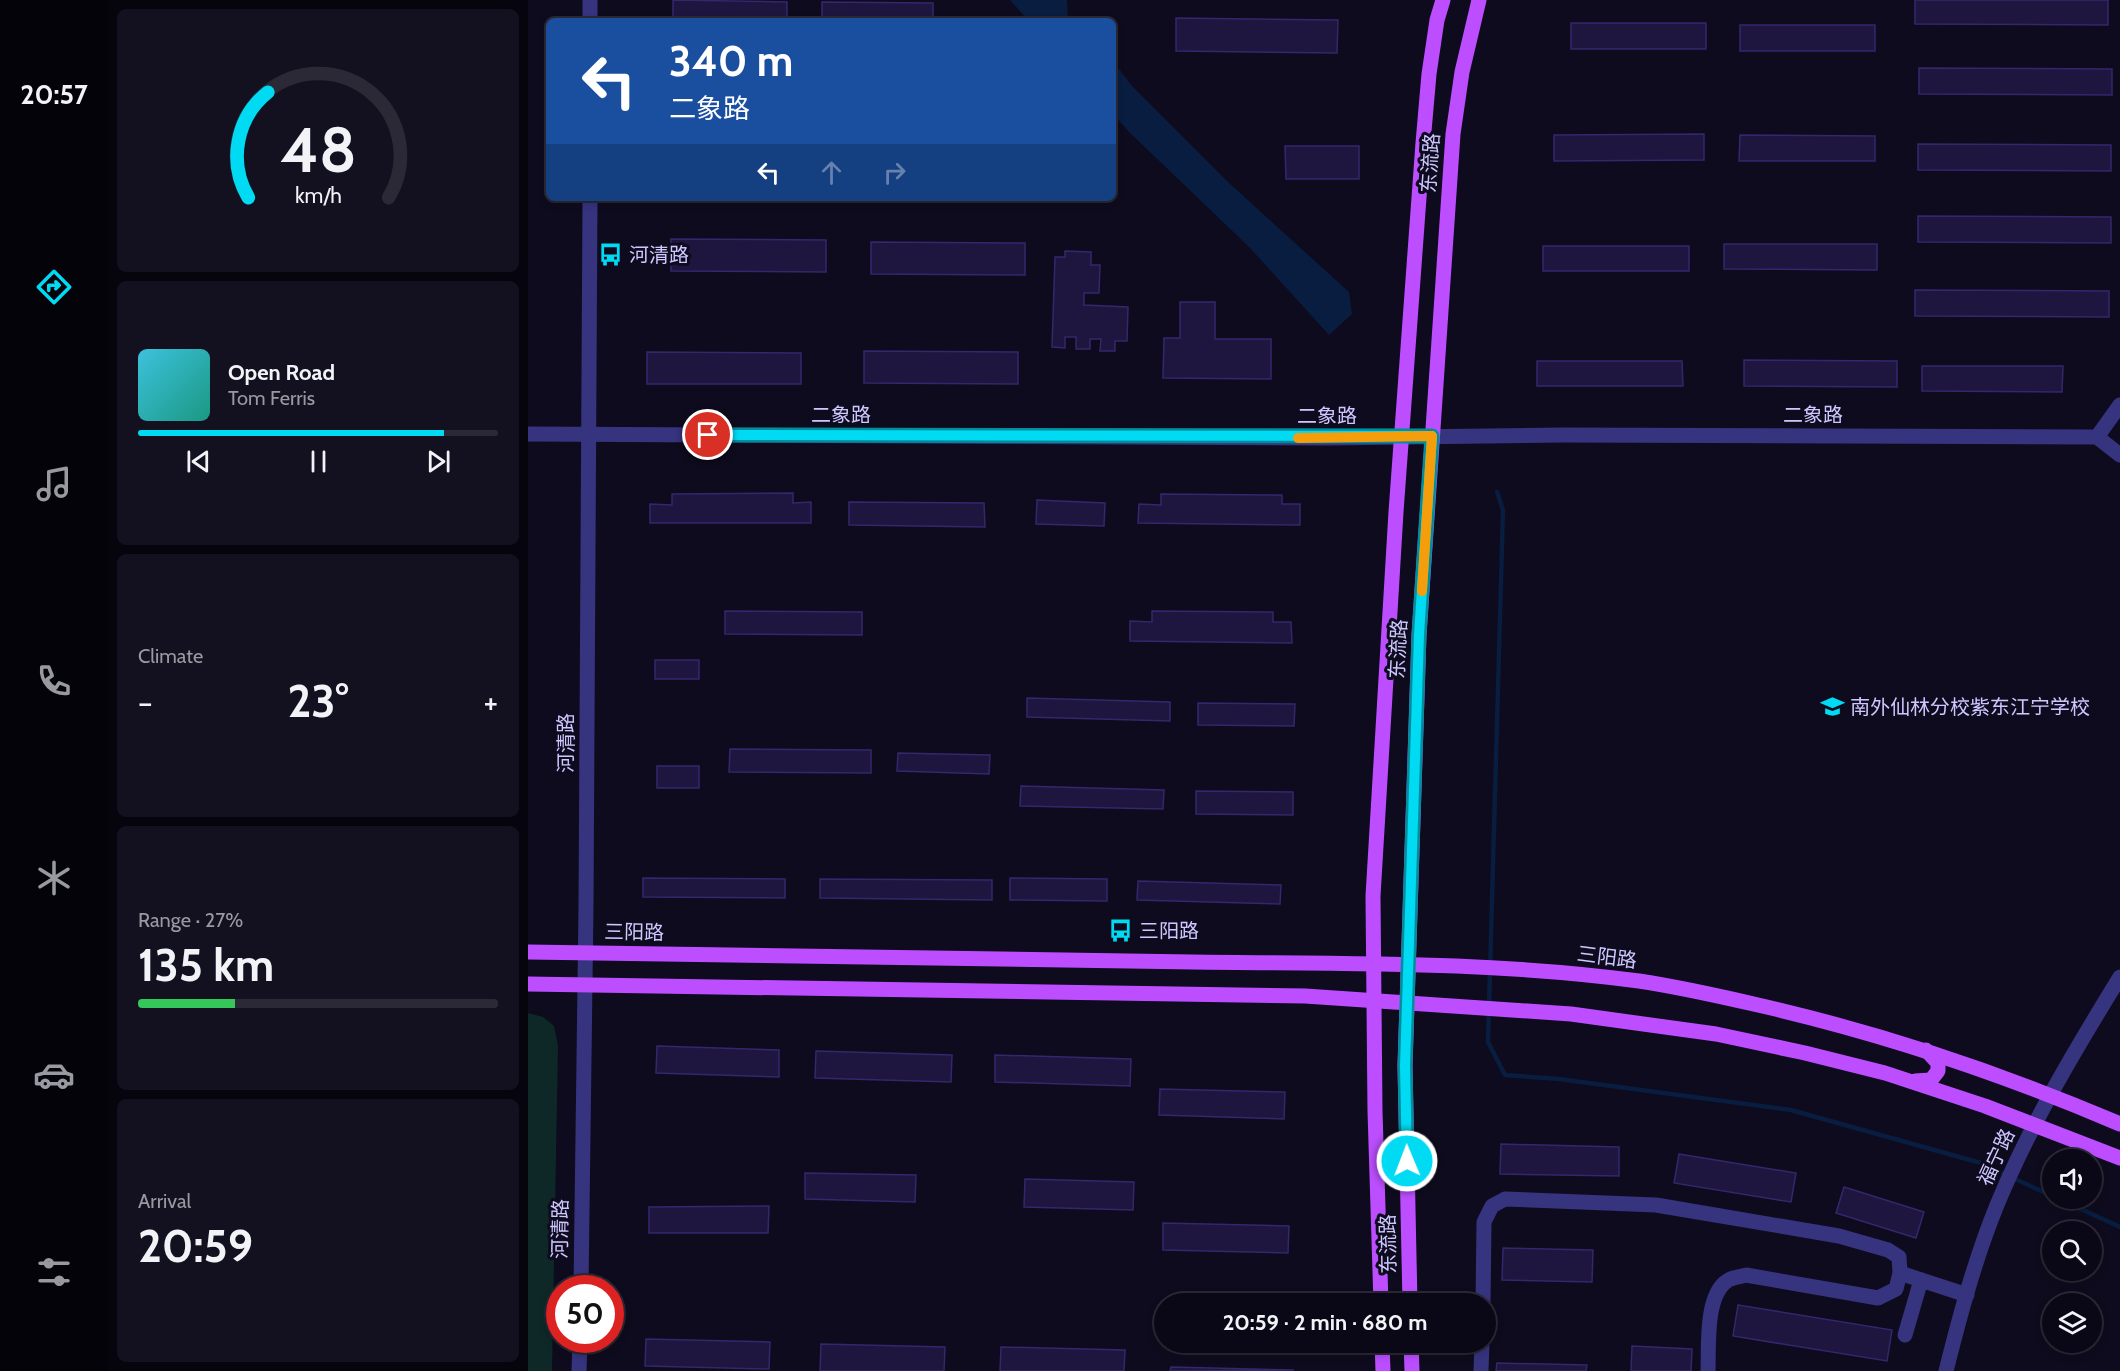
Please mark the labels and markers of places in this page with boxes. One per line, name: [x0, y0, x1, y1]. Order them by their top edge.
bus stop icon: 河清路: [598, 242, 624, 268]
place label: 河清路: [629, 243, 689, 267]
pin: [682, 409, 733, 460]
school or university icon: 南外仙林分校紫东江宁学校: [1819, 694, 1845, 720]
place label: 南外仙林分校紫东江宁学校: [1850, 695, 2090, 719]
bus stop icon: 三阳路: [1108, 918, 1134, 944]
place label: 三阳路: [1139, 919, 1199, 943]

